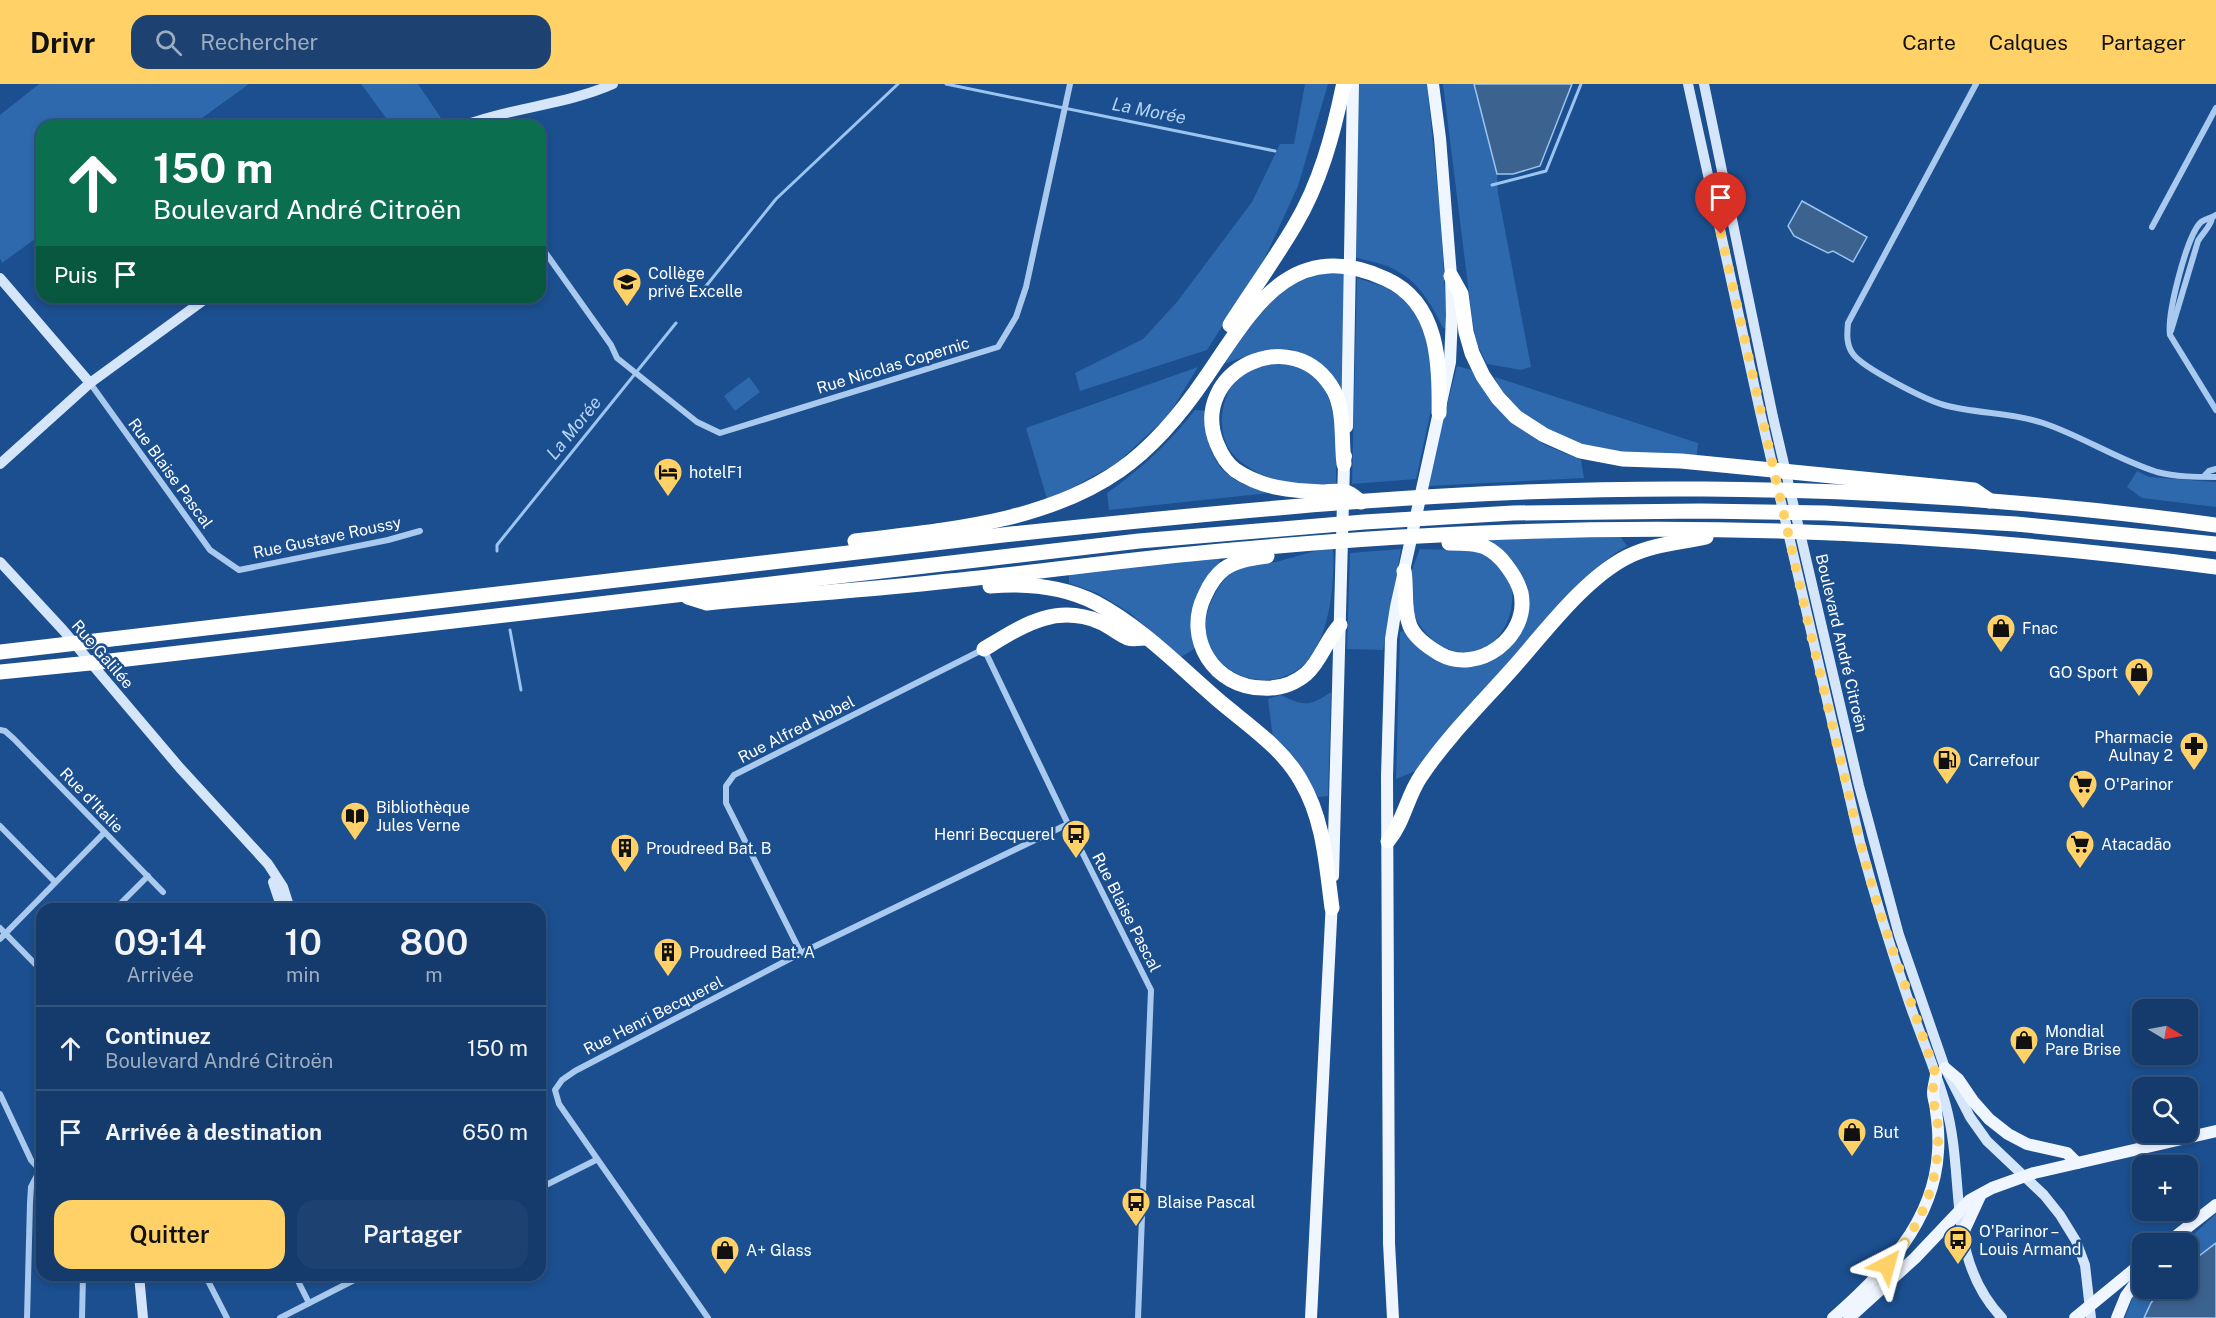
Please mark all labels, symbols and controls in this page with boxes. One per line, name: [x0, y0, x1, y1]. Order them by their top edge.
search box: [131, 15, 551, 69]
text: Drivr: [30, 26, 95, 59]
icon: search: [152, 26, 185, 59]
text: Rechercher: [200, 29, 318, 55]
text: Carte: [1902, 30, 1956, 55]
text: Calques: [1989, 30, 2068, 55]
text: Partager: [2101, 30, 2186, 55]
water label: La Morée: [1110, 93, 1188, 128]
text: 150 m: [153, 143, 273, 192]
icon: ahead: [54, 144, 132, 222]
pin: [1695, 172, 1746, 234]
icon: arrive: [1704, 181, 1737, 214]
text: Boulevard André Citroën: [153, 193, 461, 225]
icon: arrive: [109, 258, 142, 291]
text: Puis: [54, 262, 97, 288]
place label: Collège privé Excelle: [648, 264, 743, 301]
school or university icon: Collège privé Excelle: [611, 266, 643, 308]
street label: Rue Nicolas Copernic: [814, 333, 972, 398]
water label: La Morée: [542, 392, 605, 463]
street label: Rue Blaise Pascal: [124, 415, 217, 532]
hotel icon: hotelF1: [652, 456, 684, 498]
place label: hotelF1: [689, 463, 743, 482]
street label: Rue Gustave Roussy: [251, 512, 403, 562]
street label: Boulevard André Citroën: [1812, 552, 1871, 734]
shop icon: Fnac: [1985, 612, 2017, 654]
street label: Rue Galilée: [68, 616, 138, 693]
place label: Fnac: [2022, 619, 2058, 638]
shop icon: GO Sport: [2123, 656, 2155, 698]
place label: GO Sport: [2049, 663, 2118, 682]
street label: Rue Alfred Nobel: [735, 692, 858, 767]
place label: Pharmacie Aulnay 2: [2094, 728, 2173, 765]
pharmacy icon: Pharmacie Aulnay 2: [2178, 730, 2210, 772]
fuel station icon: Carrefour: [1931, 744, 1963, 786]
place label: Carrefour: [1968, 751, 2040, 770]
street label: Rue d'Italie: [56, 764, 127, 837]
supermarket icon: O'Parinor: [2067, 768, 2099, 810]
place label: O'Parinor: [2104, 775, 2173, 794]
place label: Bibliothèque Jules Verne: [376, 798, 470, 835]
library icon: Bibliothèque Jules Verne: [339, 800, 371, 842]
bus stop icon: Henri Becquerel: [1060, 818, 1092, 860]
place label: Henri Becquerel: [934, 825, 1055, 844]
supermarket icon: Atacadão: [2064, 828, 2096, 870]
building icon: Proudreed Bat. B: [609, 832, 641, 874]
place label: Atacadão: [2101, 835, 2171, 854]
place label: Proudreed Bat. B: [646, 839, 772, 858]
street label: Rue Blaise Pascal: [1088, 849, 1165, 975]
text: 09:14: [114, 921, 207, 963]
text: 10: [284, 921, 322, 963]
text: 800: [400, 921, 468, 963]
building icon: Proudreed Bat. A: [652, 936, 684, 978]
place label: Proudreed Bat. A: [689, 943, 815, 962]
text: Arrivée: [126, 963, 194, 987]
text: min: [286, 963, 320, 987]
text: m: [425, 963, 443, 987]
street label: Rue Henri Becquerel: [580, 972, 726, 1059]
north arrow: [2132, 999, 2198, 1065]
map controls: [2132, 999, 2198, 1299]
place label: Mondial Pare Brise: [2045, 1022, 2121, 1059]
text: Continuez: [105, 1023, 211, 1049]
shop icon: Mondial Pare Brise: [2008, 1024, 2040, 1066]
icon: ahead: [54, 1032, 87, 1065]
text: 150 m: [467, 1035, 528, 1061]
text: Boulevard André Citroën: [105, 1049, 333, 1073]
button: search: [2132, 1077, 2198, 1143]
icon: arrive: [54, 1116, 87, 1149]
shop icon: But: [1836, 1116, 1868, 1158]
text: Arrivée à destination: [105, 1119, 322, 1145]
text: 650 m: [462, 1119, 528, 1145]
place label: But: [1873, 1123, 1899, 1142]
button: +: [2132, 1155, 2198, 1221]
bus stop icon: Blaise Pascal: [1120, 1186, 1152, 1228]
place label: Blaise Pascal: [1157, 1193, 1256, 1212]
button: Quitter: [54, 1200, 285, 1269]
button: Partager: [297, 1200, 528, 1269]
place label: O'Parinor – Louis Armand: [1979, 1222, 2081, 1259]
bus stop icon: O'Parinor – Louis Armand: [1942, 1224, 1974, 1266]
position arrow: [1855, 1233, 1919, 1297]
button: −: [2132, 1233, 2198, 1299]
shop icon: A+ Glass: [709, 1234, 741, 1276]
place label: A+ Glass: [746, 1241, 812, 1260]

